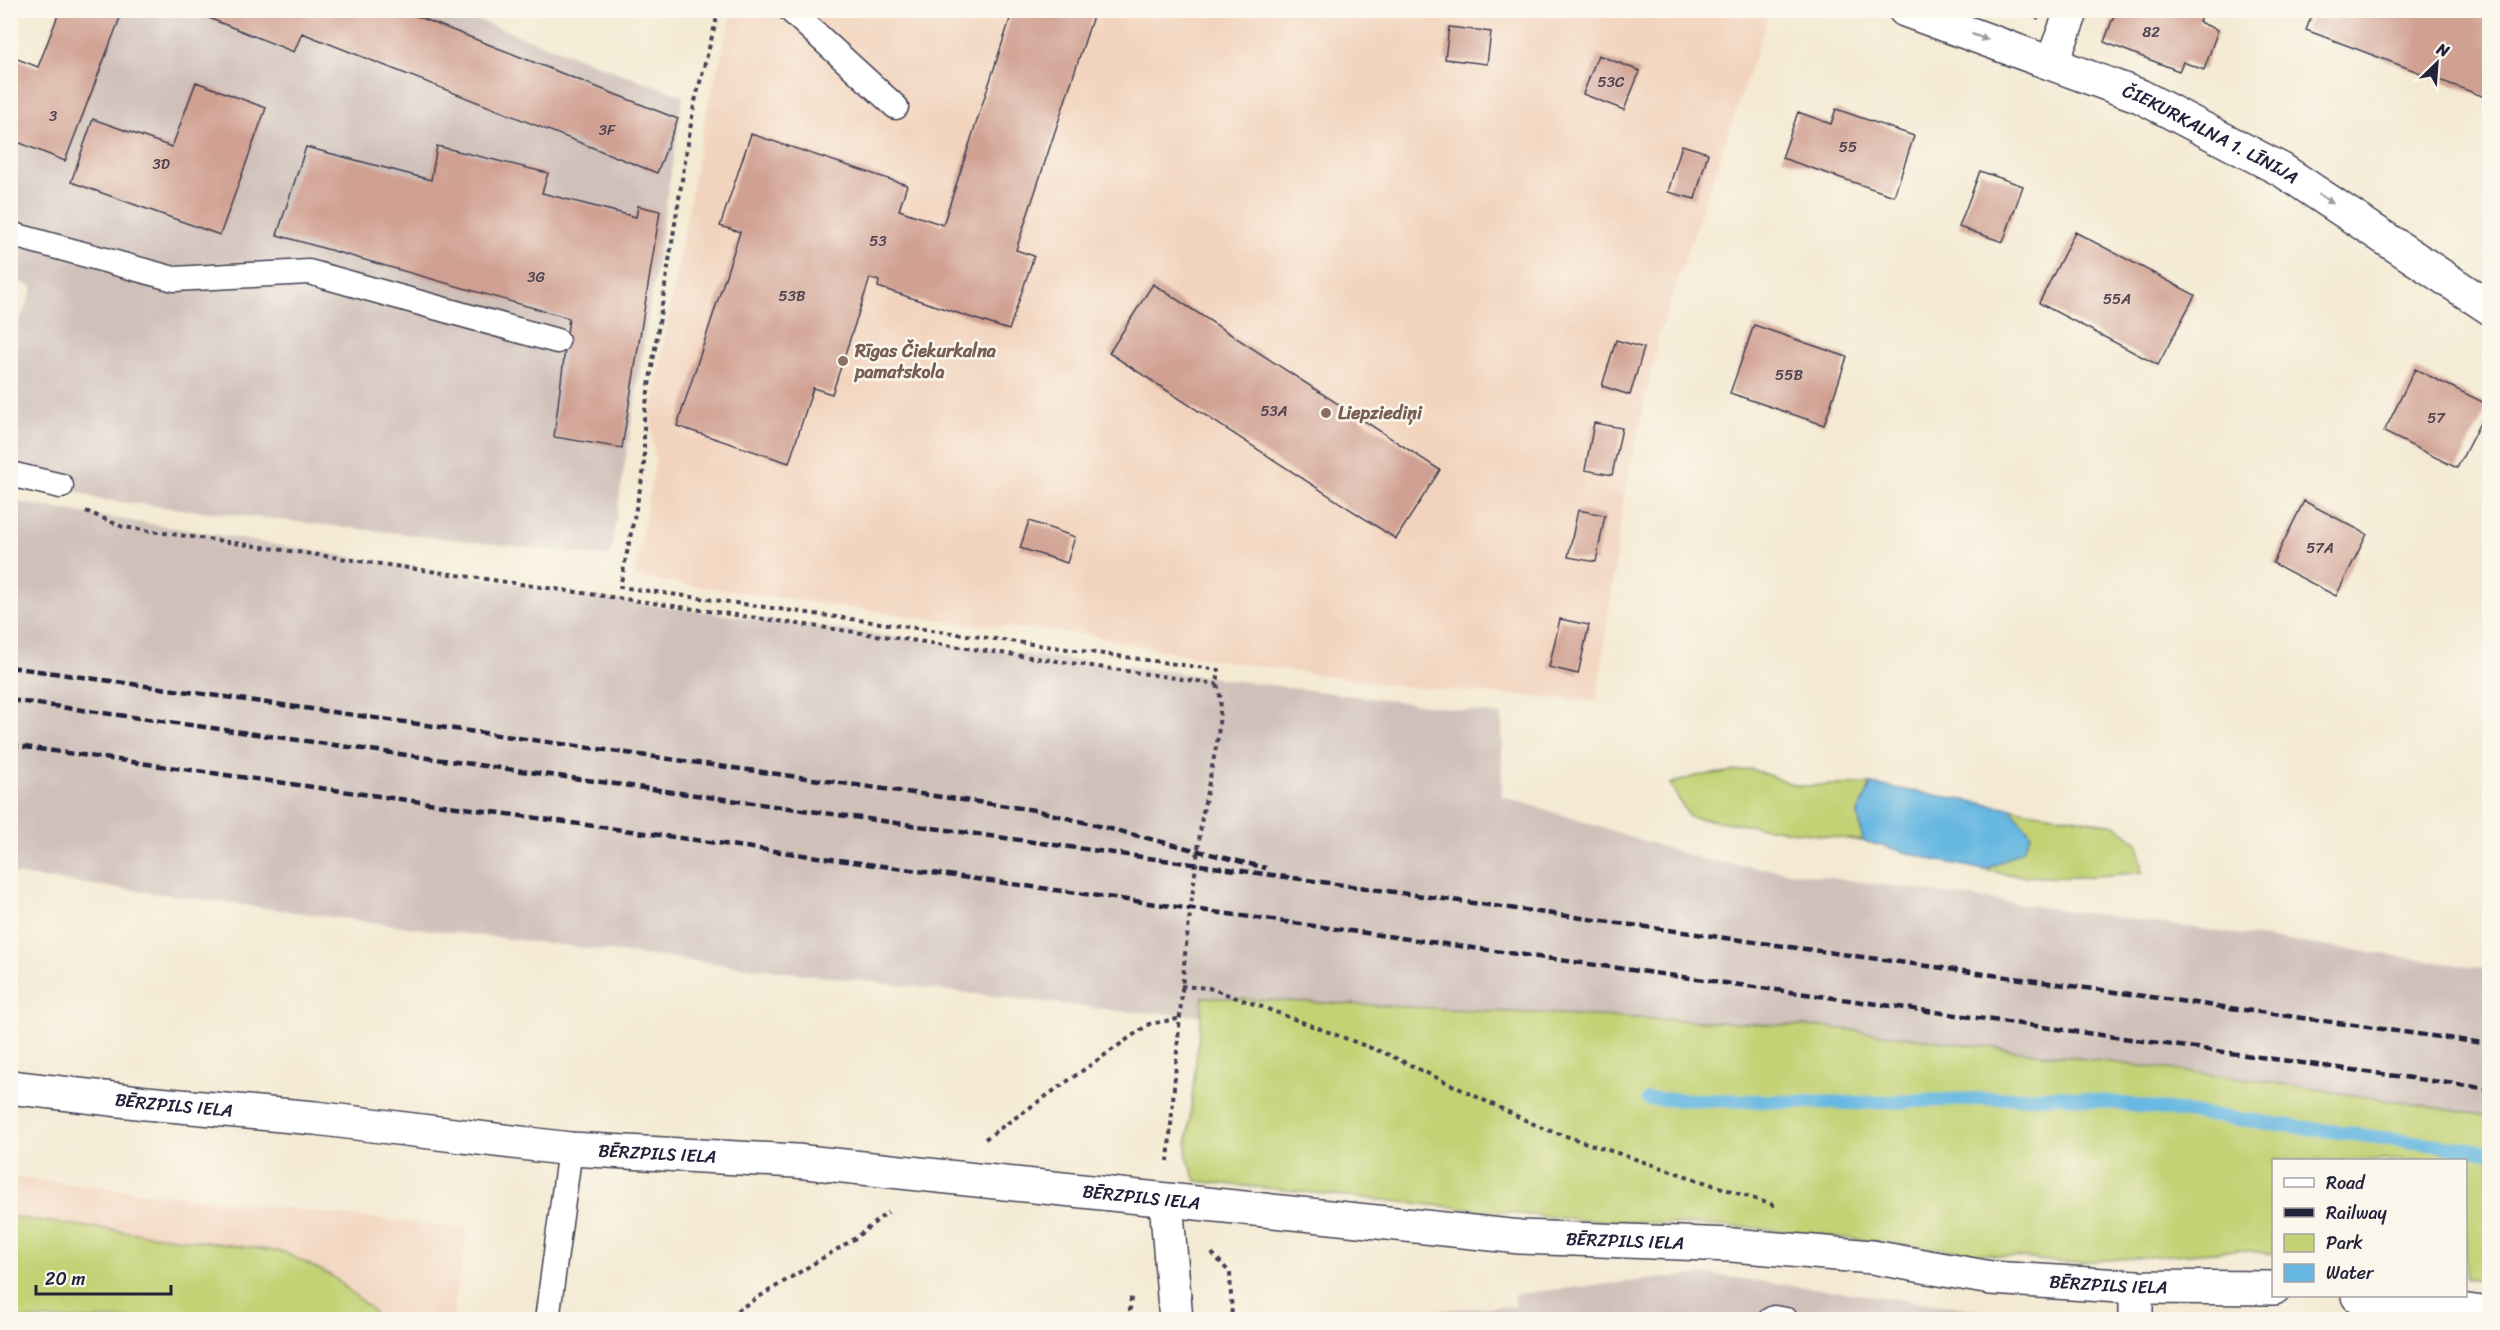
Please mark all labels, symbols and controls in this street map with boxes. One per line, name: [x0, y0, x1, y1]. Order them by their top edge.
house number: 82: [2142, 19, 2160, 45]
one-way arrow: [1971, 33, 1989, 43]
north arrow: [2407, 33, 2467, 93]
text: N: [2431, 34, 2455, 66]
house number: 53C: [1598, 69, 1625, 95]
street label: ČIEKURKALNA 1. LĪNIJA: [2118, 75, 2305, 193]
house number: 3: [49, 103, 57, 129]
house number: 3F: [599, 117, 616, 143]
house number: 55: [1839, 134, 1857, 160]
house number: 3D: [152, 151, 170, 177]
one-way arrow: [2318, 194, 2334, 205]
house number: 53: [869, 228, 887, 254]
house number: 3G: [527, 264, 545, 290]
house number: 53B: [779, 283, 806, 309]
house number: 55A: [2103, 286, 2131, 312]
place label: Rīgas Čiekurkalna pamatskola: [854, 335, 997, 388]
marker: Rīgas Čiekurkalna pamatskola: [836, 354, 850, 368]
house number: 55B: [1775, 362, 1803, 388]
place label: Liepziediņi: [1338, 397, 1423, 429]
house number: 53A: [1260, 398, 1288, 424]
house number: 57: [2427, 405, 2446, 431]
marker: Liepziediņi: [1319, 406, 1333, 420]
house number: 57A: [2306, 535, 2334, 561]
street label: BĒRZPILS IELA: [113, 1083, 234, 1127]
street label: BĒRZPILS IELA: [598, 1135, 717, 1173]
legend: [2272, 1159, 2467, 1297]
text: Road: [2326, 1167, 2366, 1199]
street label: BĒRZPILS IELA: [1081, 1175, 1202, 1219]
text: Railway: [2326, 1197, 2388, 1229]
street label: BĒRZPILS IELA: [1565, 1223, 1685, 1259]
text: Park: [2326, 1227, 2363, 1259]
text: Water: [2326, 1257, 2375, 1289]
scale bar: [36, 1258, 171, 1296]
text: 20 m: [45, 1263, 85, 1295]
street label: BĒRZPILS IELA: [2049, 1266, 2168, 1303]

